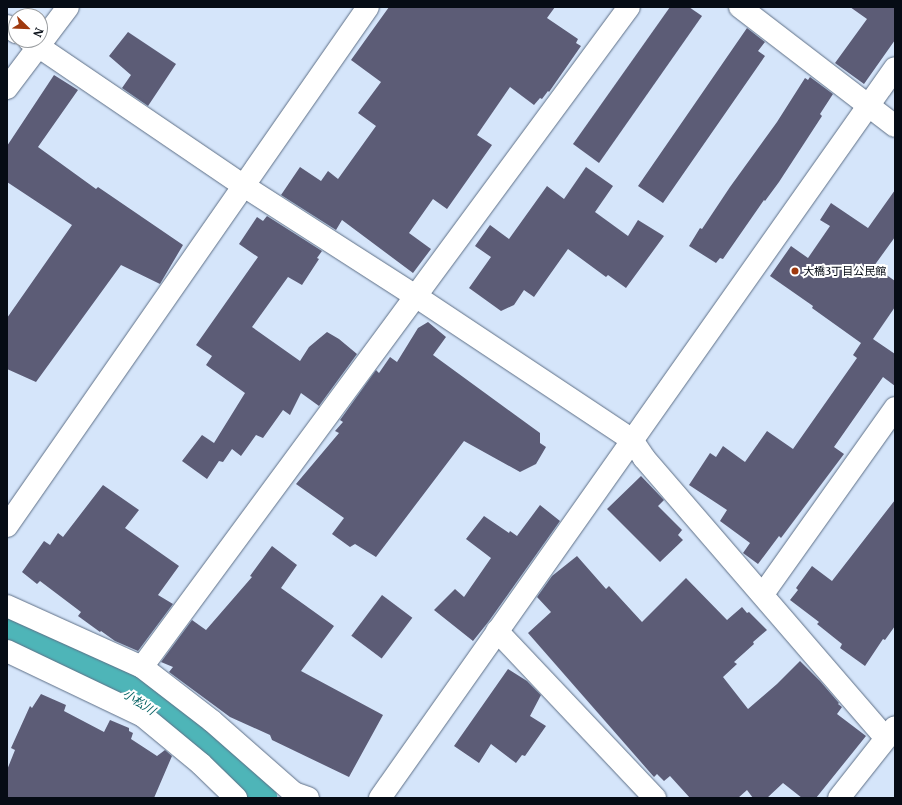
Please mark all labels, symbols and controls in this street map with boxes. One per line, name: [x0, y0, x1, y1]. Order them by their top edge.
north arrow: [8, 8, 48, 48]
text: N: [30, 26, 46, 39]
place label: 大橋3丁目公民館: [803, 264, 886, 278]
marker: 大橋3丁目公民館: [790, 266, 800, 276]
water label: 小松川: [120, 686, 158, 718]

